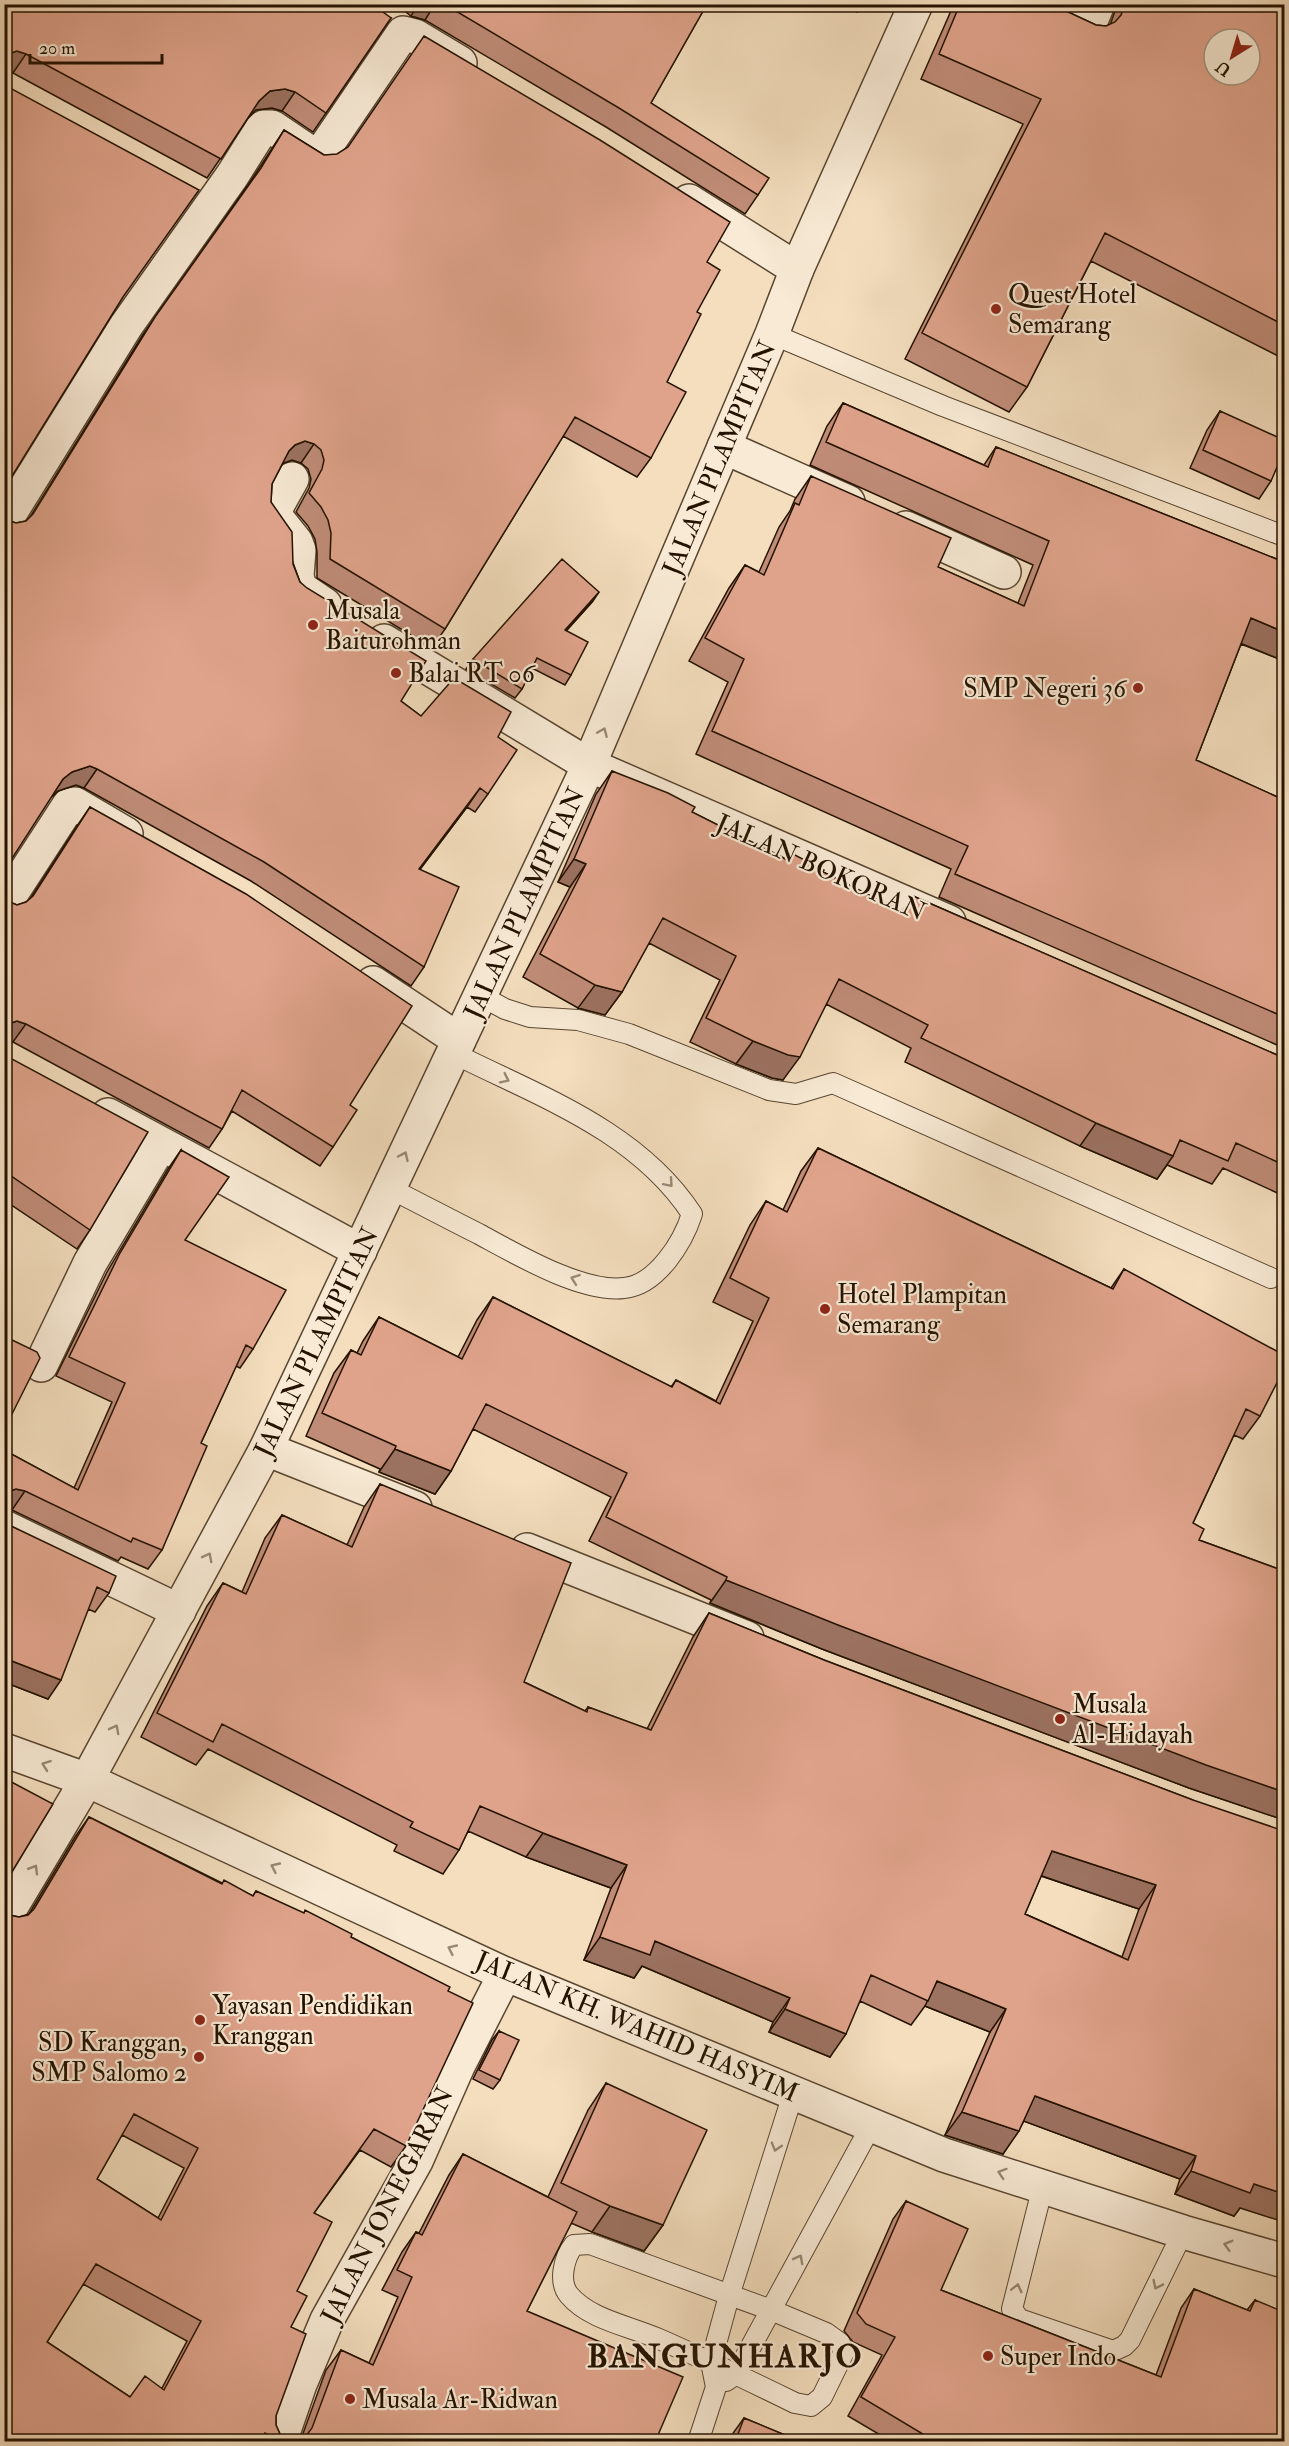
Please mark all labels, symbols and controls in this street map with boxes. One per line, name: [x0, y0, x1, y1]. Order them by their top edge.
scale bar: [30, 27, 162, 65]
north arrow: [1202, 27, 1262, 87]
text: 20 m: [39, 37, 75, 60]
text: U: [1212, 56, 1235, 80]
place label: Quest Hotel Semarang: [1008, 279, 1137, 341]
marker: Quest Hotel Semarang: [989, 302, 1003, 316]
street label: JALAN PLAMPITAN: [656, 336, 784, 581]
place label: Musala Baiturohman: [325, 595, 461, 657]
marker: Musala Baiturohman: [306, 618, 320, 632]
place label: Balai RT 06: [408, 658, 537, 690]
marker: Balai RT 06: [389, 666, 403, 680]
place label: SMP Negeri 36: [963, 673, 1128, 705]
marker: SMP Negeri 36: [1131, 681, 1145, 695]
one-way arrow: [596, 727, 608, 738]
street label: JALAN PLAMPITAN: [457, 782, 593, 1025]
street label: JALAN BOKORAN: [710, 807, 931, 929]
one-way arrow: [499, 1072, 510, 1084]
one-way arrow: [397, 1151, 409, 1162]
one-way arrow: [661, 1176, 672, 1187]
street label: JALAN PLAMPITAN: [247, 1222, 387, 1464]
one-way arrow: [570, 1273, 581, 1286]
place label: Hotel Plampitan Semarang: [837, 1279, 1007, 1341]
marker: Hotel Plampitan Semarang: [818, 1302, 832, 1316]
one-way arrow: [201, 1553, 212, 1563]
place label: Musala Al-Hidayah: [1071, 1689, 1194, 1751]
marker: Musala Al-Hidayah: [1053, 1712, 1067, 1726]
one-way arrow: [108, 1725, 119, 1735]
one-way arrow: [41, 1760, 52, 1773]
one-way arrow: [271, 1863, 282, 1875]
one-way arrow: [27, 1865, 39, 1875]
street label: JALAN KH. WAHID HASYIM: [469, 1944, 803, 2110]
one-way arrow: [448, 1945, 459, 1957]
place label: Yayasan Pendidikan Kranggan: [212, 1990, 413, 2052]
marker: Yayasan Pendidikan Kranggan: [193, 2013, 207, 2027]
place label: SD Kranggan, SMP Salomo 2: [31, 2027, 187, 2089]
marker: SD Kranggan, SMP Salomo 2: [192, 2050, 206, 2064]
street label: JALAN JONEGARAN: [314, 2081, 462, 2330]
one-way arrow: [771, 2141, 783, 2152]
one-way arrow: [997, 2168, 1008, 2181]
one-way arrow: [1223, 2240, 1234, 2252]
one-way arrow: [792, 2255, 803, 2265]
one-way arrow: [1153, 2278, 1165, 2289]
one-way arrow: [1010, 2283, 1023, 2293]
district label: BANGUNHARJO: [587, 2337, 863, 2377]
place label: Super Indo: [1000, 2341, 1116, 2374]
marker: Super Indo: [981, 2349, 995, 2363]
place label: Musala Ar-Ridwan: [362, 2384, 558, 2416]
marker: Musala Ar-Ridwan: [343, 2392, 357, 2406]

